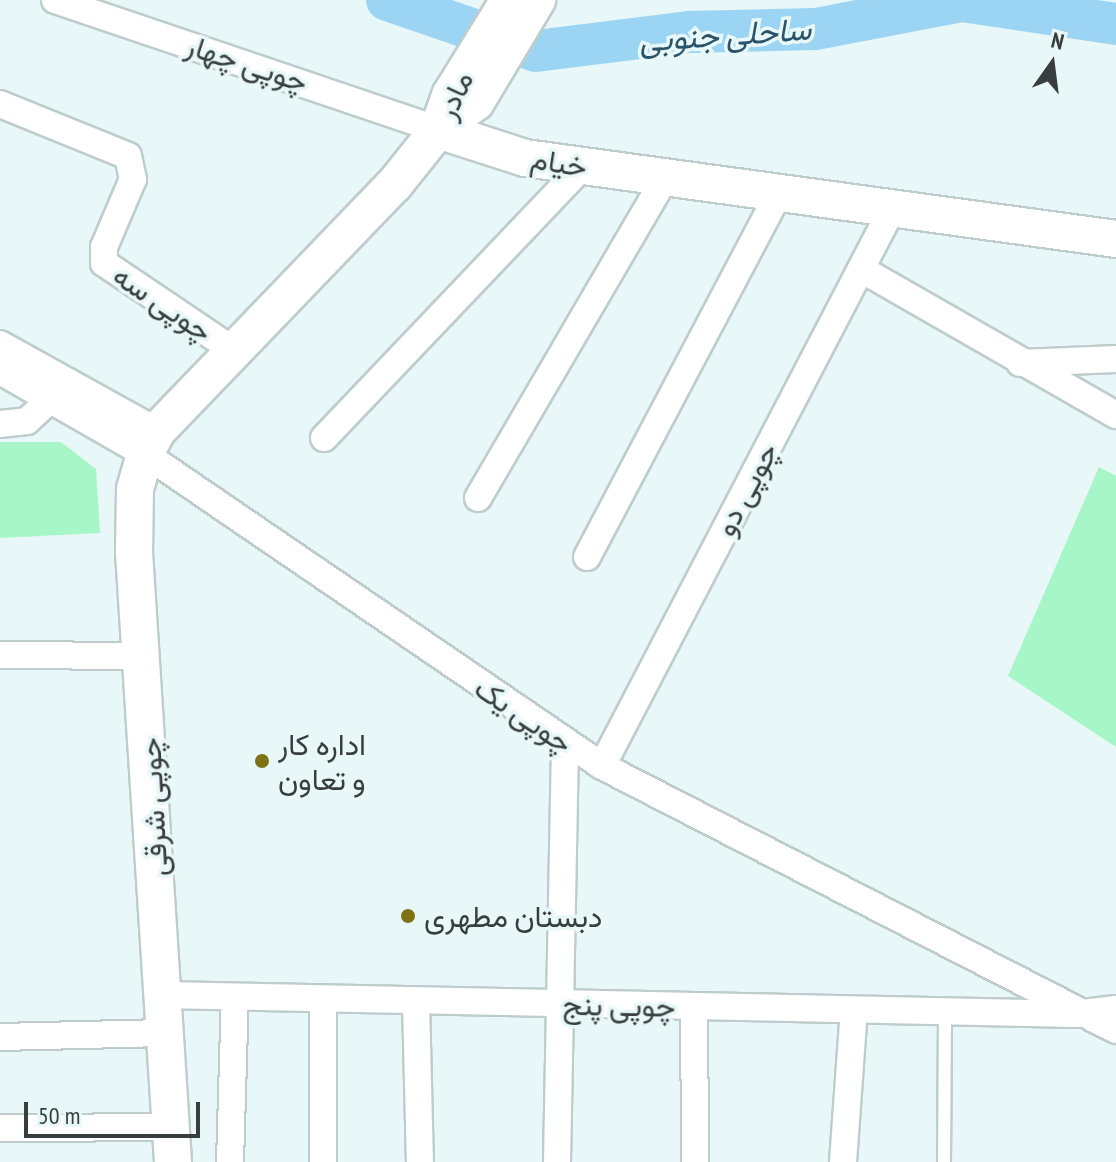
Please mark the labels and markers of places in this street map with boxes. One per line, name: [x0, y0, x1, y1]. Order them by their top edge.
place label: اداره کار و تعاون: [278, 726, 366, 796]
marker: اداره کار و تعاون: [253, 752, 271, 770]
place label: دبستان مطهری: [424, 898, 602, 934]
marker: دبستان مطهری: [399, 907, 417, 925]

